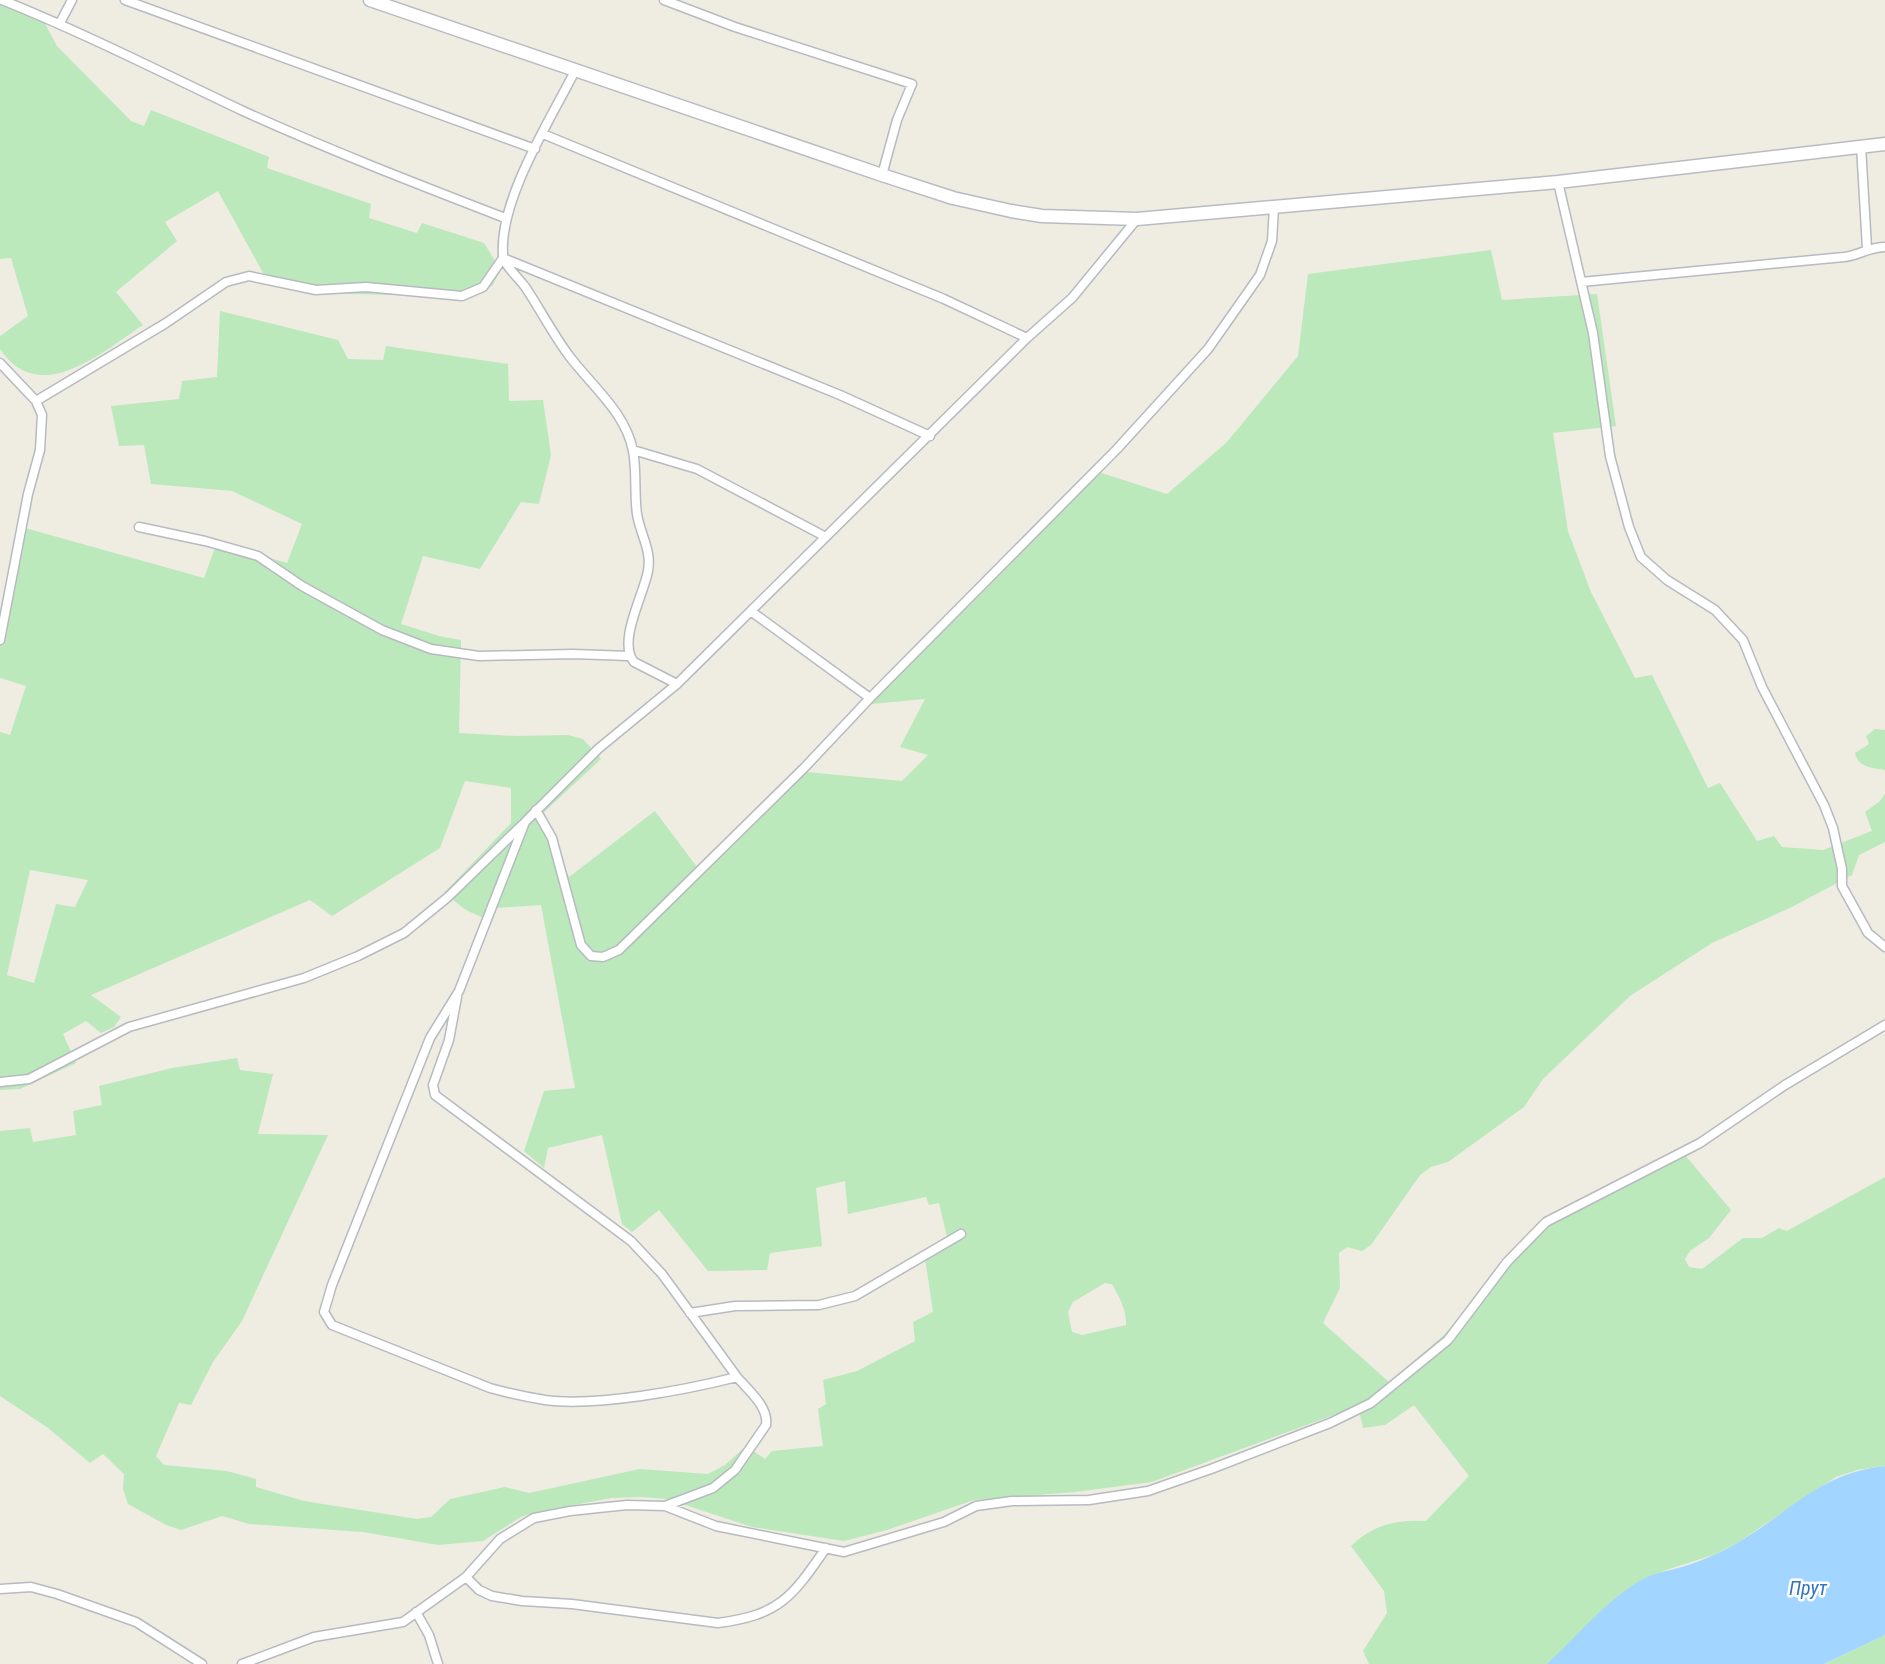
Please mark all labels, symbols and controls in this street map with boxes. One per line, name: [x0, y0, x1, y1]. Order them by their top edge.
water label: Прут: [1789, 1576, 1828, 1600]

